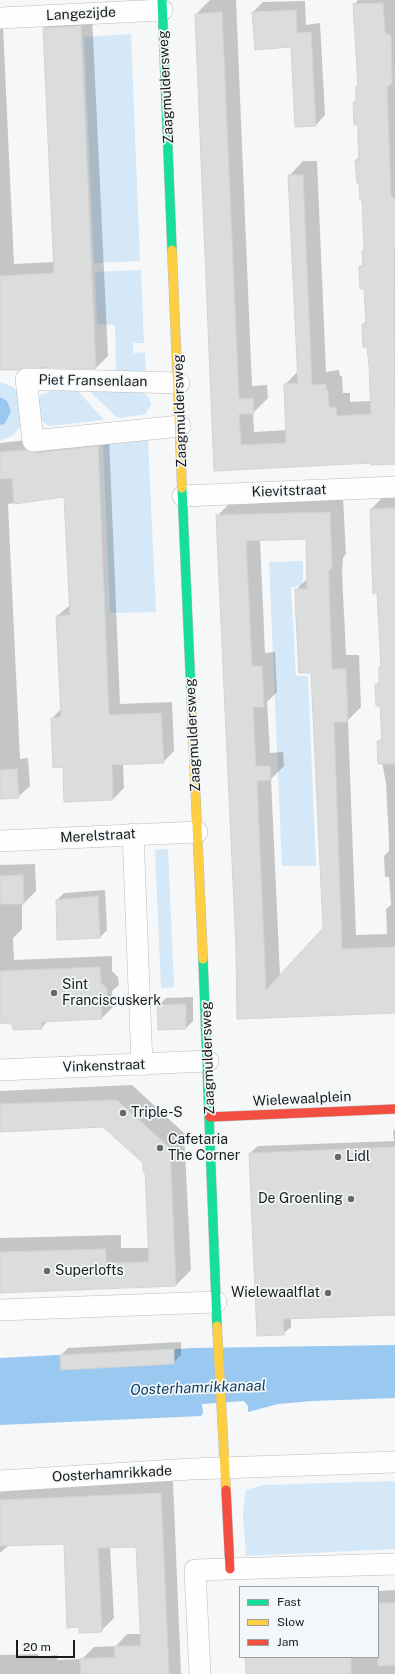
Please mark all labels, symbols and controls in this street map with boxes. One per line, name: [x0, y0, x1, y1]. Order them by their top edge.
street label: Langezijde: [46, 4, 116, 24]
street label: Zaagmuldersweg: [155, 30, 177, 144]
street label: Zaagmuldersweg: [170, 354, 190, 468]
street label: Piet Fransenlaan: [38, 372, 148, 390]
street label: Kievitstraat: [251, 481, 327, 501]
street label: Zaagmuldersweg: [182, 678, 204, 792]
street label: Merelstraat: [60, 826, 136, 846]
place label: Sint Franciscuskerk: [62, 977, 161, 1010]
marker: Sint Franciscuskerk: [49, 988, 59, 998]
street label: Zaagmuldersweg: [198, 1001, 218, 1115]
street label: Vinkenstraat: [62, 1056, 146, 1076]
street label: Wielewaalplein: [252, 1088, 352, 1110]
place label: Triple-S: [131, 1105, 183, 1121]
marker: Triple-S: [118, 1108, 128, 1118]
place label: Cafetaria The Corner: [168, 1132, 240, 1164]
marker: Cafetaria The Corner: [155, 1143, 165, 1153]
place label: Lidl: [346, 1149, 370, 1165]
marker: Lidl: [333, 1152, 343, 1162]
place label: De Groenling: [258, 1191, 343, 1207]
marker: De Groenling: [346, 1194, 356, 1204]
place label: Superlofts: [55, 1263, 123, 1279]
marker: Superlofts: [42, 1266, 52, 1276]
place label: Wielewaalflat: [231, 1285, 320, 1301]
marker: Wielewaalflat: [323, 1288, 333, 1298]
water label: Oosterhamrikkanaal: [130, 1377, 266, 1399]
street label: Oosterhamrikkade: [52, 1462, 172, 1486]
legend: [239, 1586, 379, 1658]
text: Fast: [277, 1595, 301, 1609]
text: Slow: [277, 1615, 304, 1629]
scale bar: [18, 1632, 77, 1658]
text: Jam: [277, 1635, 299, 1649]
text: 20 m: [23, 1640, 51, 1654]

